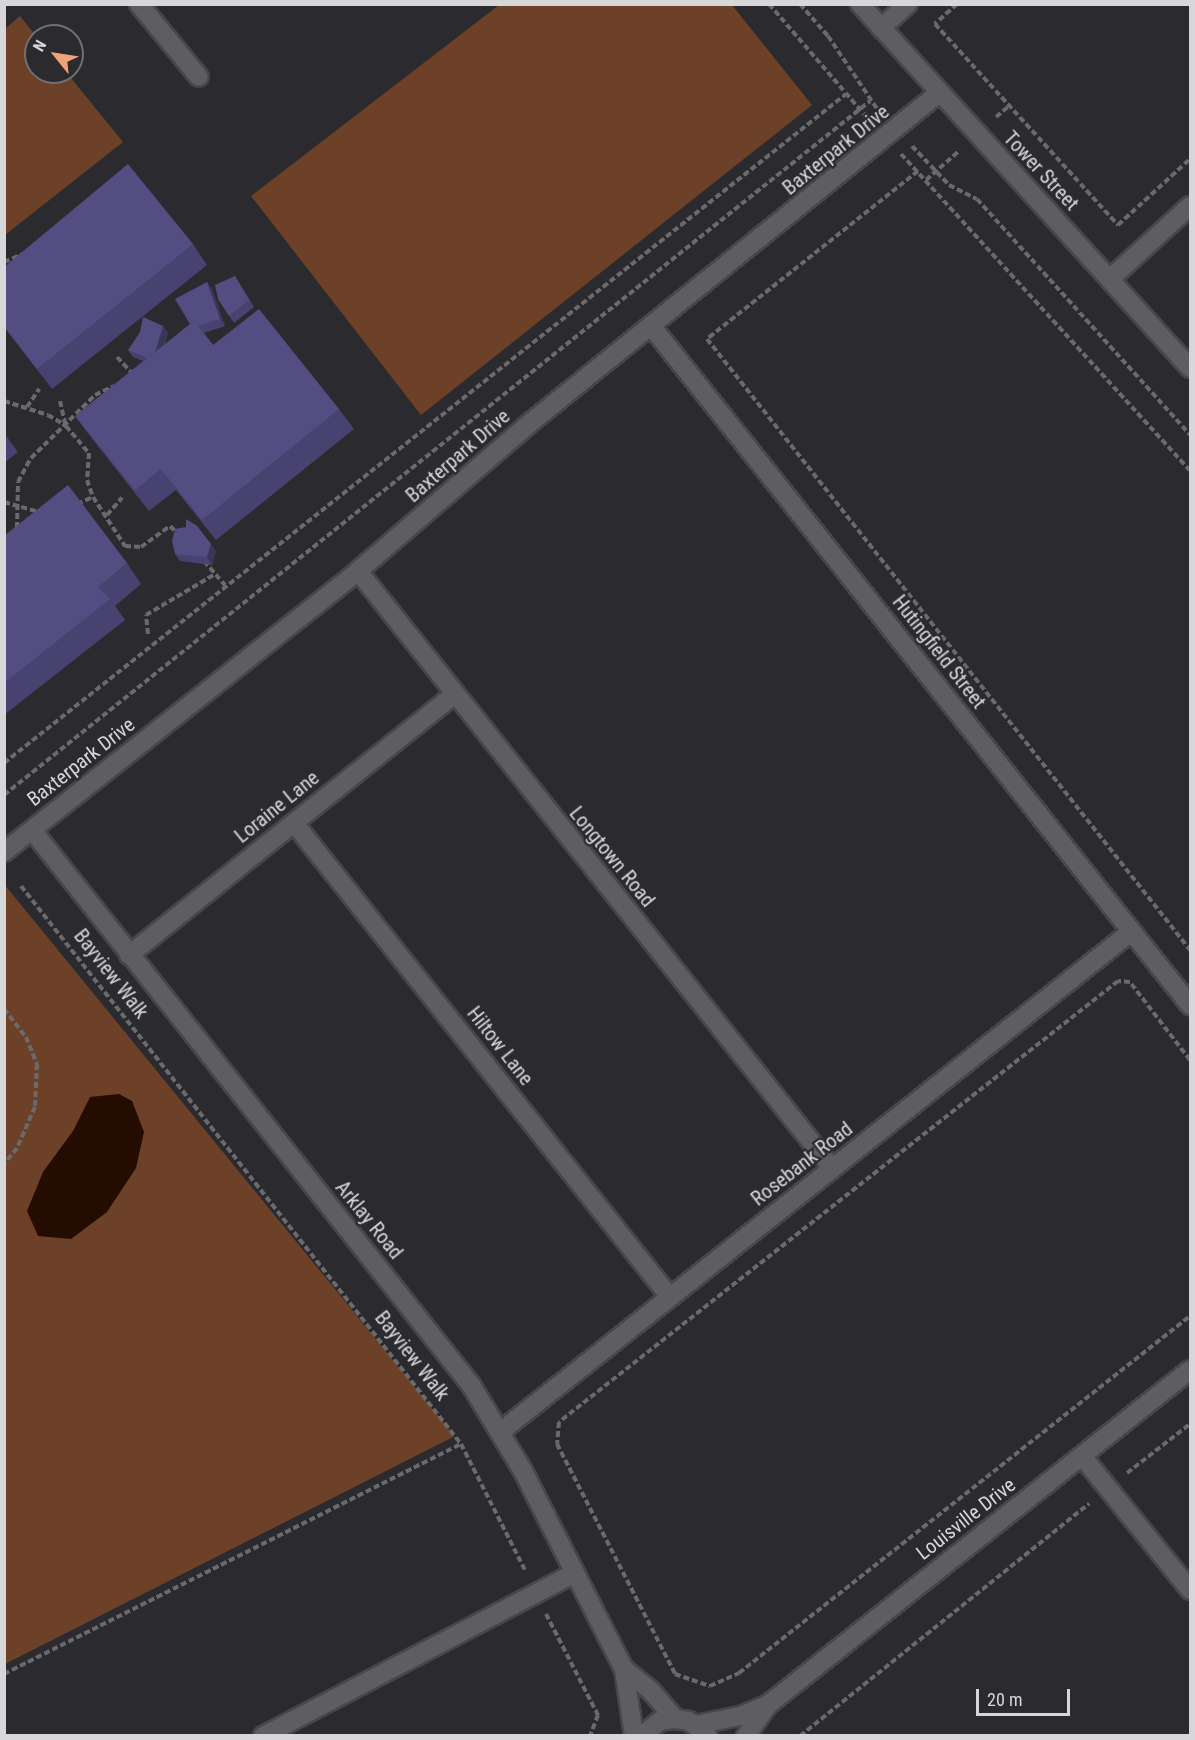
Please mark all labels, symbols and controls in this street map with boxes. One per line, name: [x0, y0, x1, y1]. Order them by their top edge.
north arrow: [24, 24, 84, 84]
text: N: [29, 37, 50, 55]
street label: Baxterpark Drive: [778, 100, 894, 200]
street label: Tower Street: [998, 126, 1084, 216]
street label: Baxterpark Drive: [401, 404, 515, 508]
street label: Hutingfield Street: [887, 591, 991, 713]
street label: Baxterpark Drive: [23, 713, 139, 811]
street label: Loraine Lane: [230, 766, 324, 848]
street label: Longtown Road: [564, 802, 660, 912]
street label: Bayview Walk: [69, 924, 153, 1024]
street label: Hiltow Lane: [462, 1002, 538, 1090]
street label: Rosebank Road: [747, 1117, 857, 1211]
street label: Arklay Road: [330, 1176, 408, 1264]
street label: Bayview Walk: [370, 1306, 454, 1406]
street label: Louisville Drive: [912, 1473, 1020, 1565]
scale bar: [979, 1677, 1074, 1715]
text: 20 m: [987, 1689, 1022, 1710]

